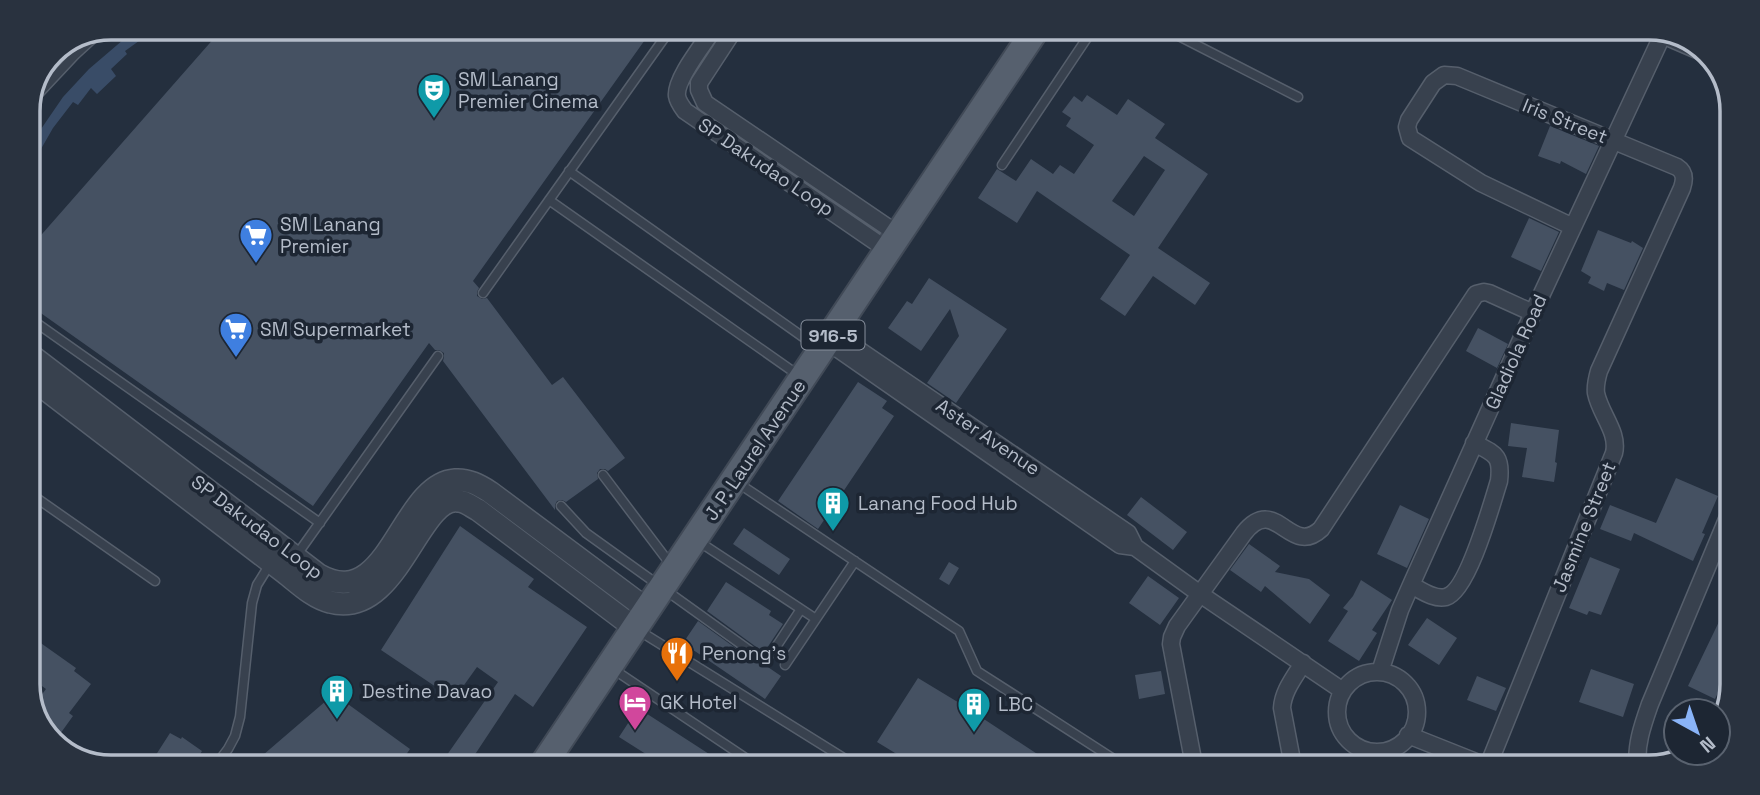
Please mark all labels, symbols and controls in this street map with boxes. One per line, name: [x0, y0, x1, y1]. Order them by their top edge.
place label: SM Lanang Premier Cinema: [458, 67, 599, 114]
theatre icon: SM Lanang Premier Cinema: [415, 71, 453, 120]
street label: Iris Street: [1519, 93, 1611, 149]
street label: SP Dakudao Loop: [693, 112, 839, 222]
place label: SM Lanang Premier: [280, 212, 381, 259]
supermarket icon: SM Lanang Premier: [237, 216, 275, 265]
street label: Gladiola Road: [1479, 290, 1553, 414]
supermarket icon: SM Supermarket: [217, 310, 255, 359]
place label: SM Supermarket: [260, 317, 411, 342]
road number: 916-5: [802, 320, 864, 349]
street label: J. P. Laurel Avenue: [699, 375, 811, 525]
street label: Aster Avenue: [931, 393, 1045, 481]
street label: Jasmine Street: [1546, 458, 1622, 596]
street label: SP Dakudao Loop: [186, 469, 328, 585]
building icon: Lanang Food Hub: [814, 484, 852, 533]
place label: Lanang Food Hub: [858, 491, 1018, 516]
restaurant icon: Penong's: [658, 634, 696, 683]
place label: Penong's: [702, 641, 786, 666]
building icon: Destine Davao: [318, 672, 356, 721]
place label: Destine Davao: [362, 679, 492, 704]
hotel icon: GK Hotel: [616, 683, 654, 732]
building icon: LBC: [955, 685, 993, 734]
place label: GK Hotel: [660, 690, 737, 715]
place label: LBC: [998, 692, 1033, 717]
north arrow: [1662, 697, 1732, 767]
text: N: [1695, 731, 1721, 758]

